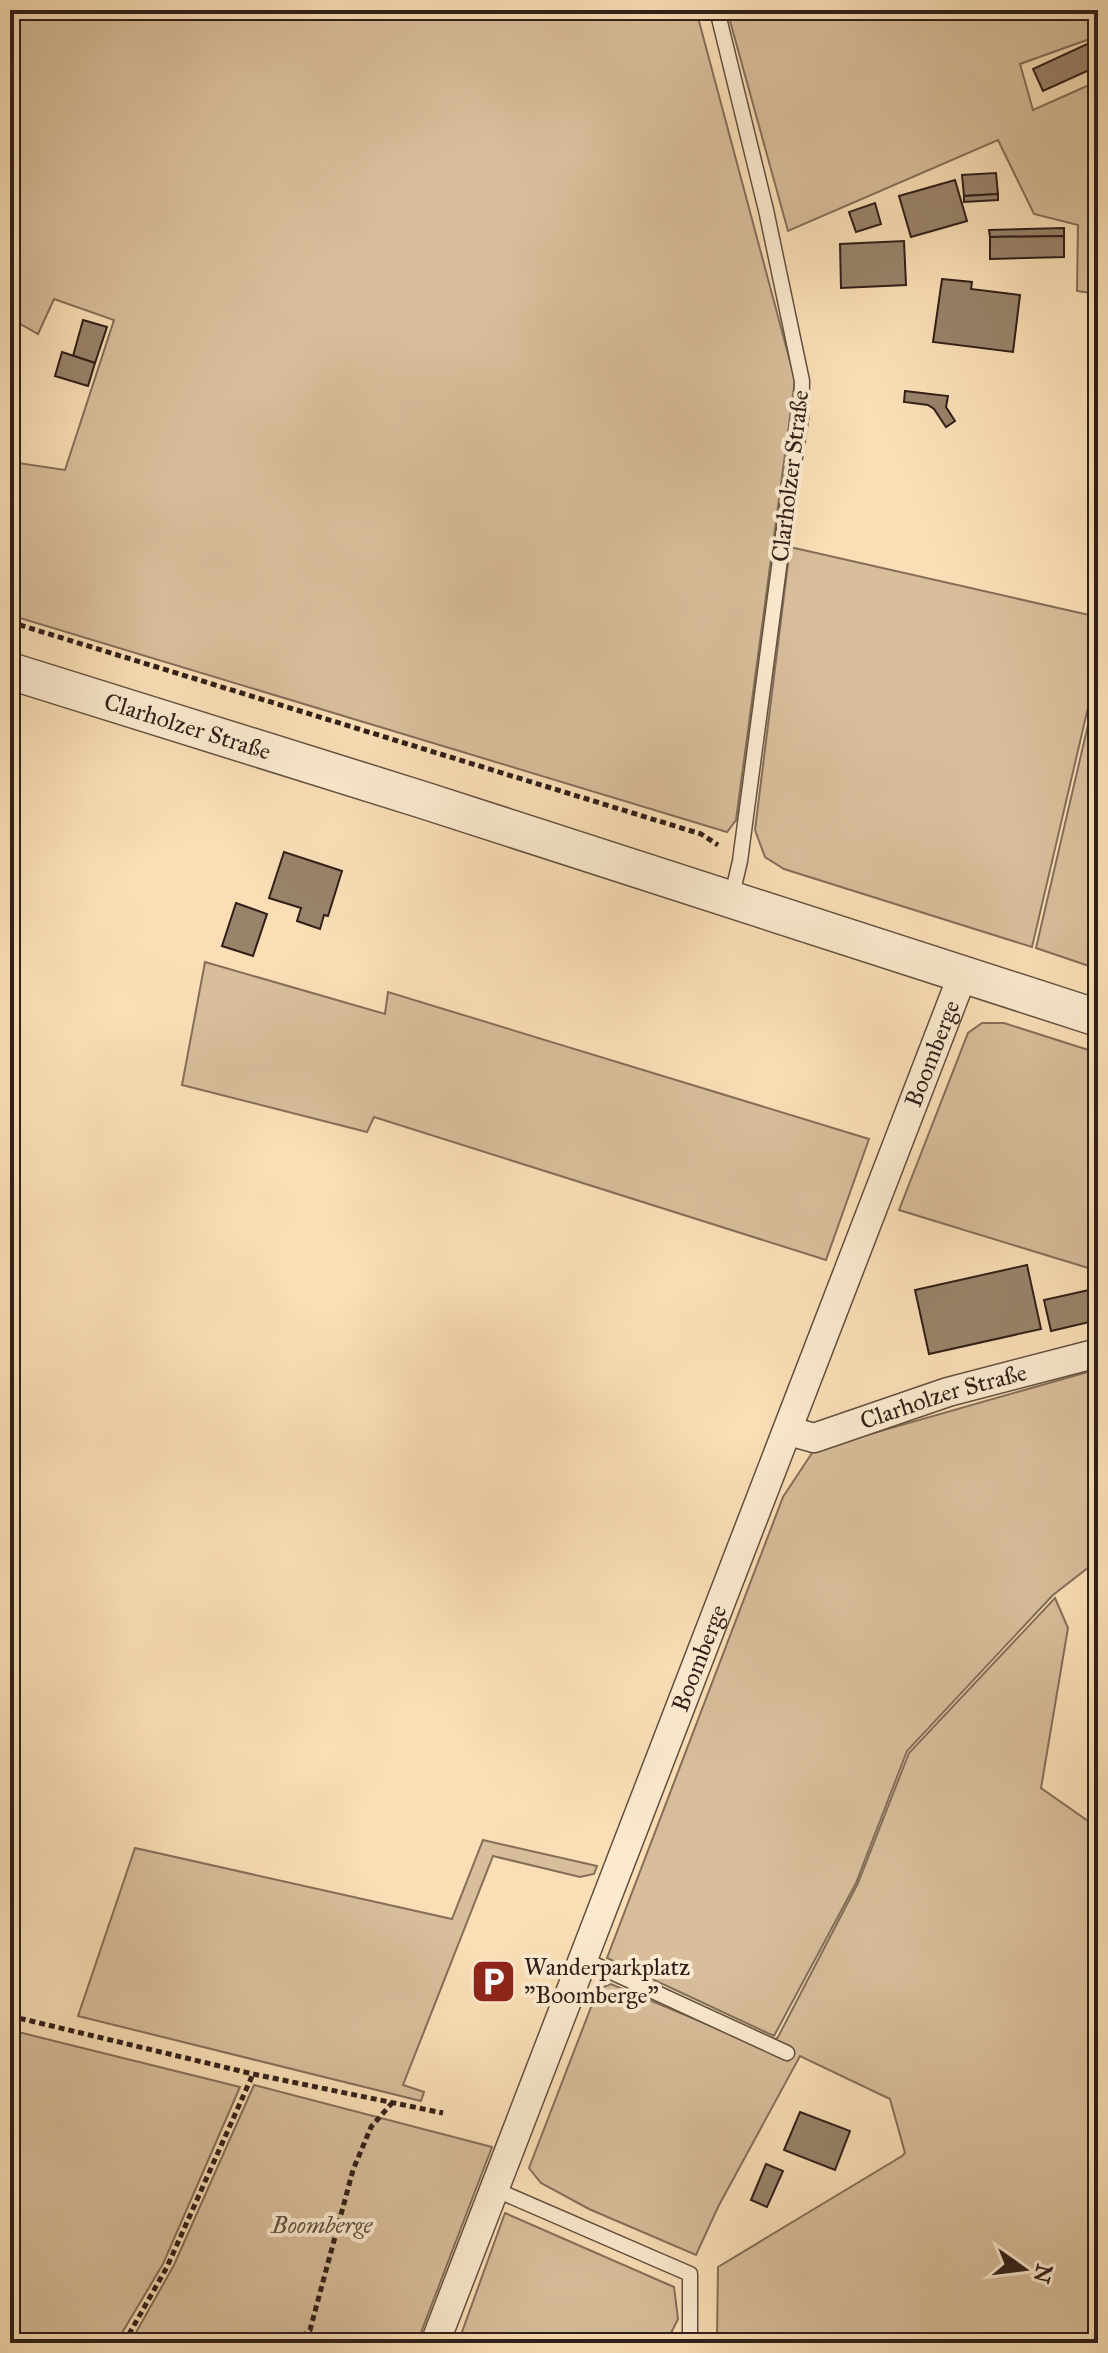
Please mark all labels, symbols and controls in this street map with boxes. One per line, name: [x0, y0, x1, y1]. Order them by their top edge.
street label: Clarholzer Straße: [765, 388, 815, 564]
street label: Clarholzer Straße: [101, 686, 275, 767]
street label: Boomberge: [898, 996, 967, 1111]
street label: Clarholzer Straße: [856, 1357, 1030, 1436]
street label: Boomberge: [665, 1600, 733, 1716]
place label: Wanderparkplatz "Boomberge": [524, 1952, 690, 2010]
parking icon: Wanderparkplatz "Boomberge": [469, 1957, 517, 2005]
park label: Boomberge: [271, 2210, 374, 2240]
north arrow: [984, 2229, 1064, 2309]
text: N: [1027, 2261, 1058, 2286]

